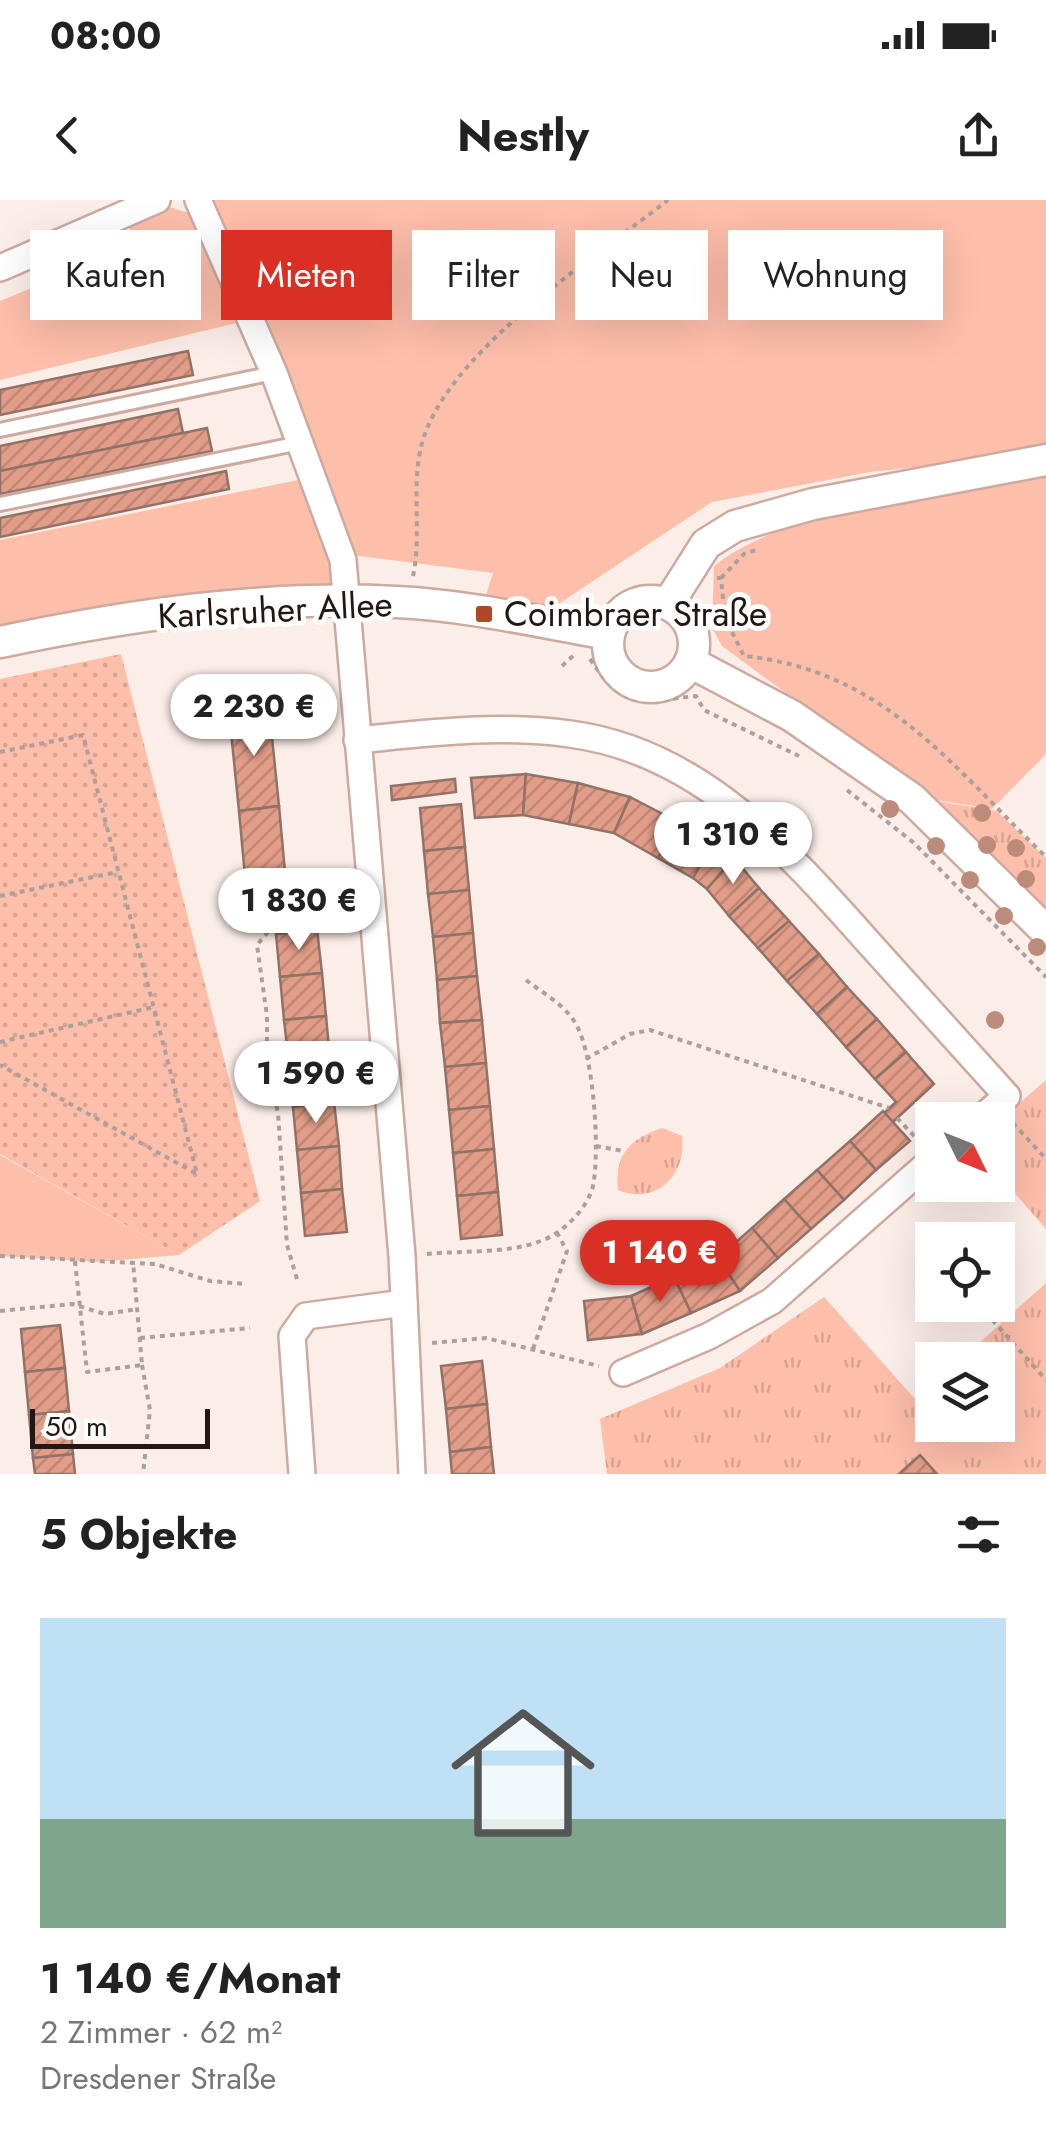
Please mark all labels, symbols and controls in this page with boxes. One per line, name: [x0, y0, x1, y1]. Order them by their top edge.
text: 08:00: [50, 8, 162, 63]
text: Nestly: [457, 103, 589, 168]
icon: back: [40, 108, 95, 163]
icon: share: [951, 108, 1006, 163]
chip: Kaufen: [30, 230, 201, 320]
chip: Mieten: [221, 230, 392, 320]
chip: Filter: [412, 230, 555, 320]
chip: Neu: [575, 230, 708, 320]
chip: Wohnung: [728, 230, 943, 320]
street label: Karlsruher Allee: [156, 579, 394, 641]
place label: Coimbraer Straße: [504, 589, 767, 639]
marker: Coimbraer Straße: [473, 603, 495, 625]
pin: 2 230 €: [162, 674, 346, 759]
text: 2 230 €: [192, 683, 316, 729]
pin: 1 310 €: [641, 802, 825, 887]
text: 1 310 €: [676, 811, 790, 857]
pin: 1 830 €: [207, 868, 391, 953]
text: 1 830 €: [240, 877, 358, 923]
pin: 1 590 €: [224, 1041, 408, 1126]
text: 1 590 €: [256, 1050, 376, 1096]
north arrow: [915, 1102, 1015, 1202]
map controls: [915, 1102, 1015, 1442]
pin: 1 140 €: [568, 1220, 752, 1305]
button: locate: [915, 1222, 1015, 1322]
text: 1 140 €: [602, 1229, 718, 1275]
button: layers: [915, 1342, 1015, 1442]
scale bar: [30, 1404, 210, 1448]
text: 50 m: [45, 1406, 108, 1447]
text: 5 Objekte: [40, 1504, 237, 1565]
icon: filters: [951, 1507, 1006, 1562]
icon: home: [433, 1683, 613, 1863]
text: 1 140 €/Monat: [40, 1948, 340, 2009]
text: 2 Zimmer · 62 m²: [40, 2009, 282, 2055]
text: Dresdener Straße: [40, 2055, 276, 2101]

